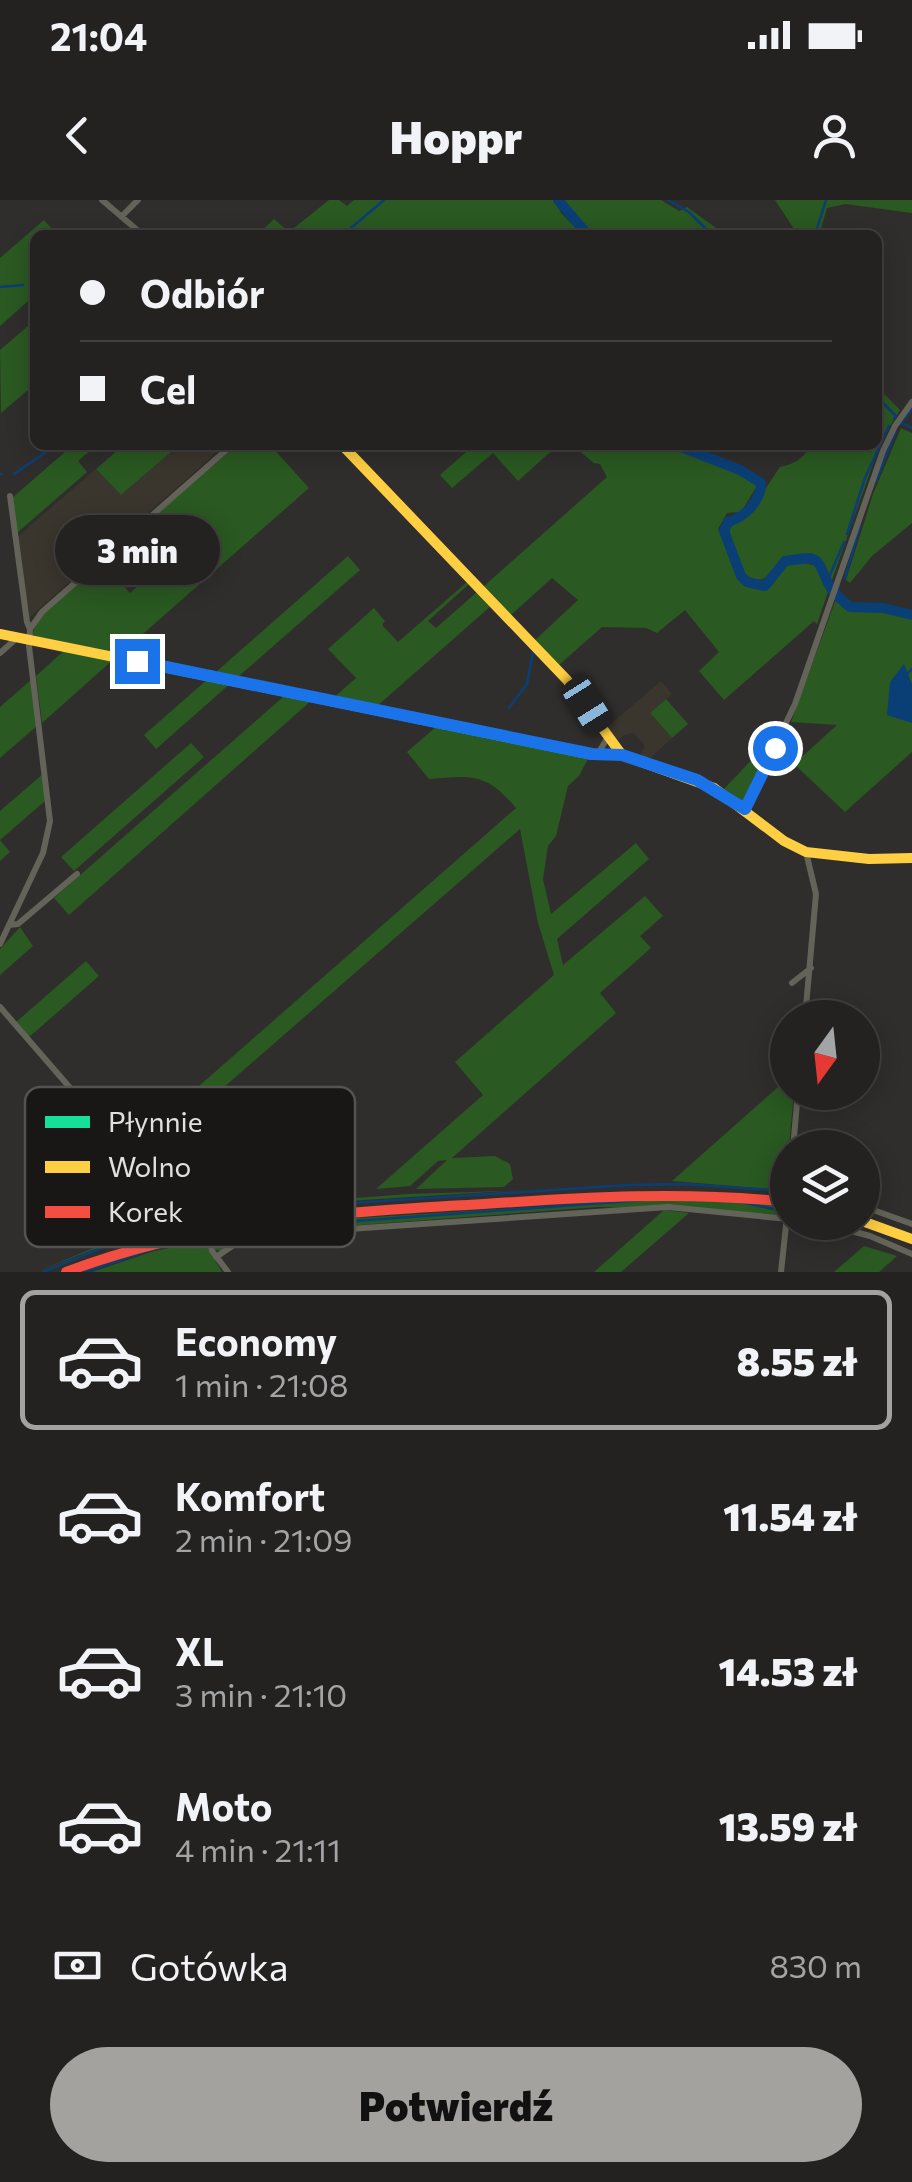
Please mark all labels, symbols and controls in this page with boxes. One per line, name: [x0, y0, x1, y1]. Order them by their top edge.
text: 21:04: [50, 12, 147, 59]
icon: back: [50, 108, 105, 163]
text: Hoppr: [390, 108, 522, 163]
icon: person: [807, 108, 862, 163]
text: Odbiór: [140, 269, 265, 316]
text: Cel: [140, 365, 196, 412]
callout: 3 min: [54, 516, 220, 586]
text: 3 min: [97, 530, 178, 570]
route end: [115, 639, 160, 684]
car: [558, 672, 616, 738]
route start: [753, 726, 798, 771]
north arrow: [770, 1000, 880, 1110]
map controls: [770, 1000, 880, 1240]
legend: [25, 1087, 355, 1247]
text: Płynnie: [108, 1104, 203, 1138]
button: layers: [770, 1130, 880, 1240]
text: Wolno: [108, 1149, 191, 1183]
text: Korek: [108, 1194, 183, 1228]
icon: car: [55, 1315, 145, 1405]
text: Economy: [175, 1317, 337, 1364]
text: 8.55 zł: [737, 1337, 857, 1384]
text: 1 min · 21:08: [175, 1364, 348, 1404]
icon: car: [55, 1470, 145, 1560]
text: Komfort: [175, 1472, 325, 1519]
text: 11.54 zł: [723, 1492, 857, 1539]
text: 2 min · 21:09: [175, 1519, 352, 1559]
icon: car: [55, 1625, 145, 1715]
text: XL: [175, 1627, 224, 1674]
text: 14.53 zł: [719, 1647, 857, 1694]
text: 3 min · 21:10: [175, 1674, 347, 1714]
icon: car: [55, 1780, 145, 1870]
text: Moto: [175, 1782, 273, 1829]
text: 13.59 zł: [719, 1802, 857, 1849]
text: 4 min · 21:11: [175, 1829, 341, 1869]
icon: cash: [50, 1938, 105, 1993]
text: Gotówka: [130, 1942, 289, 1989]
text: 830 m: [769, 1945, 862, 1985]
button: Potwierdź: [50, 2047, 862, 2162]

